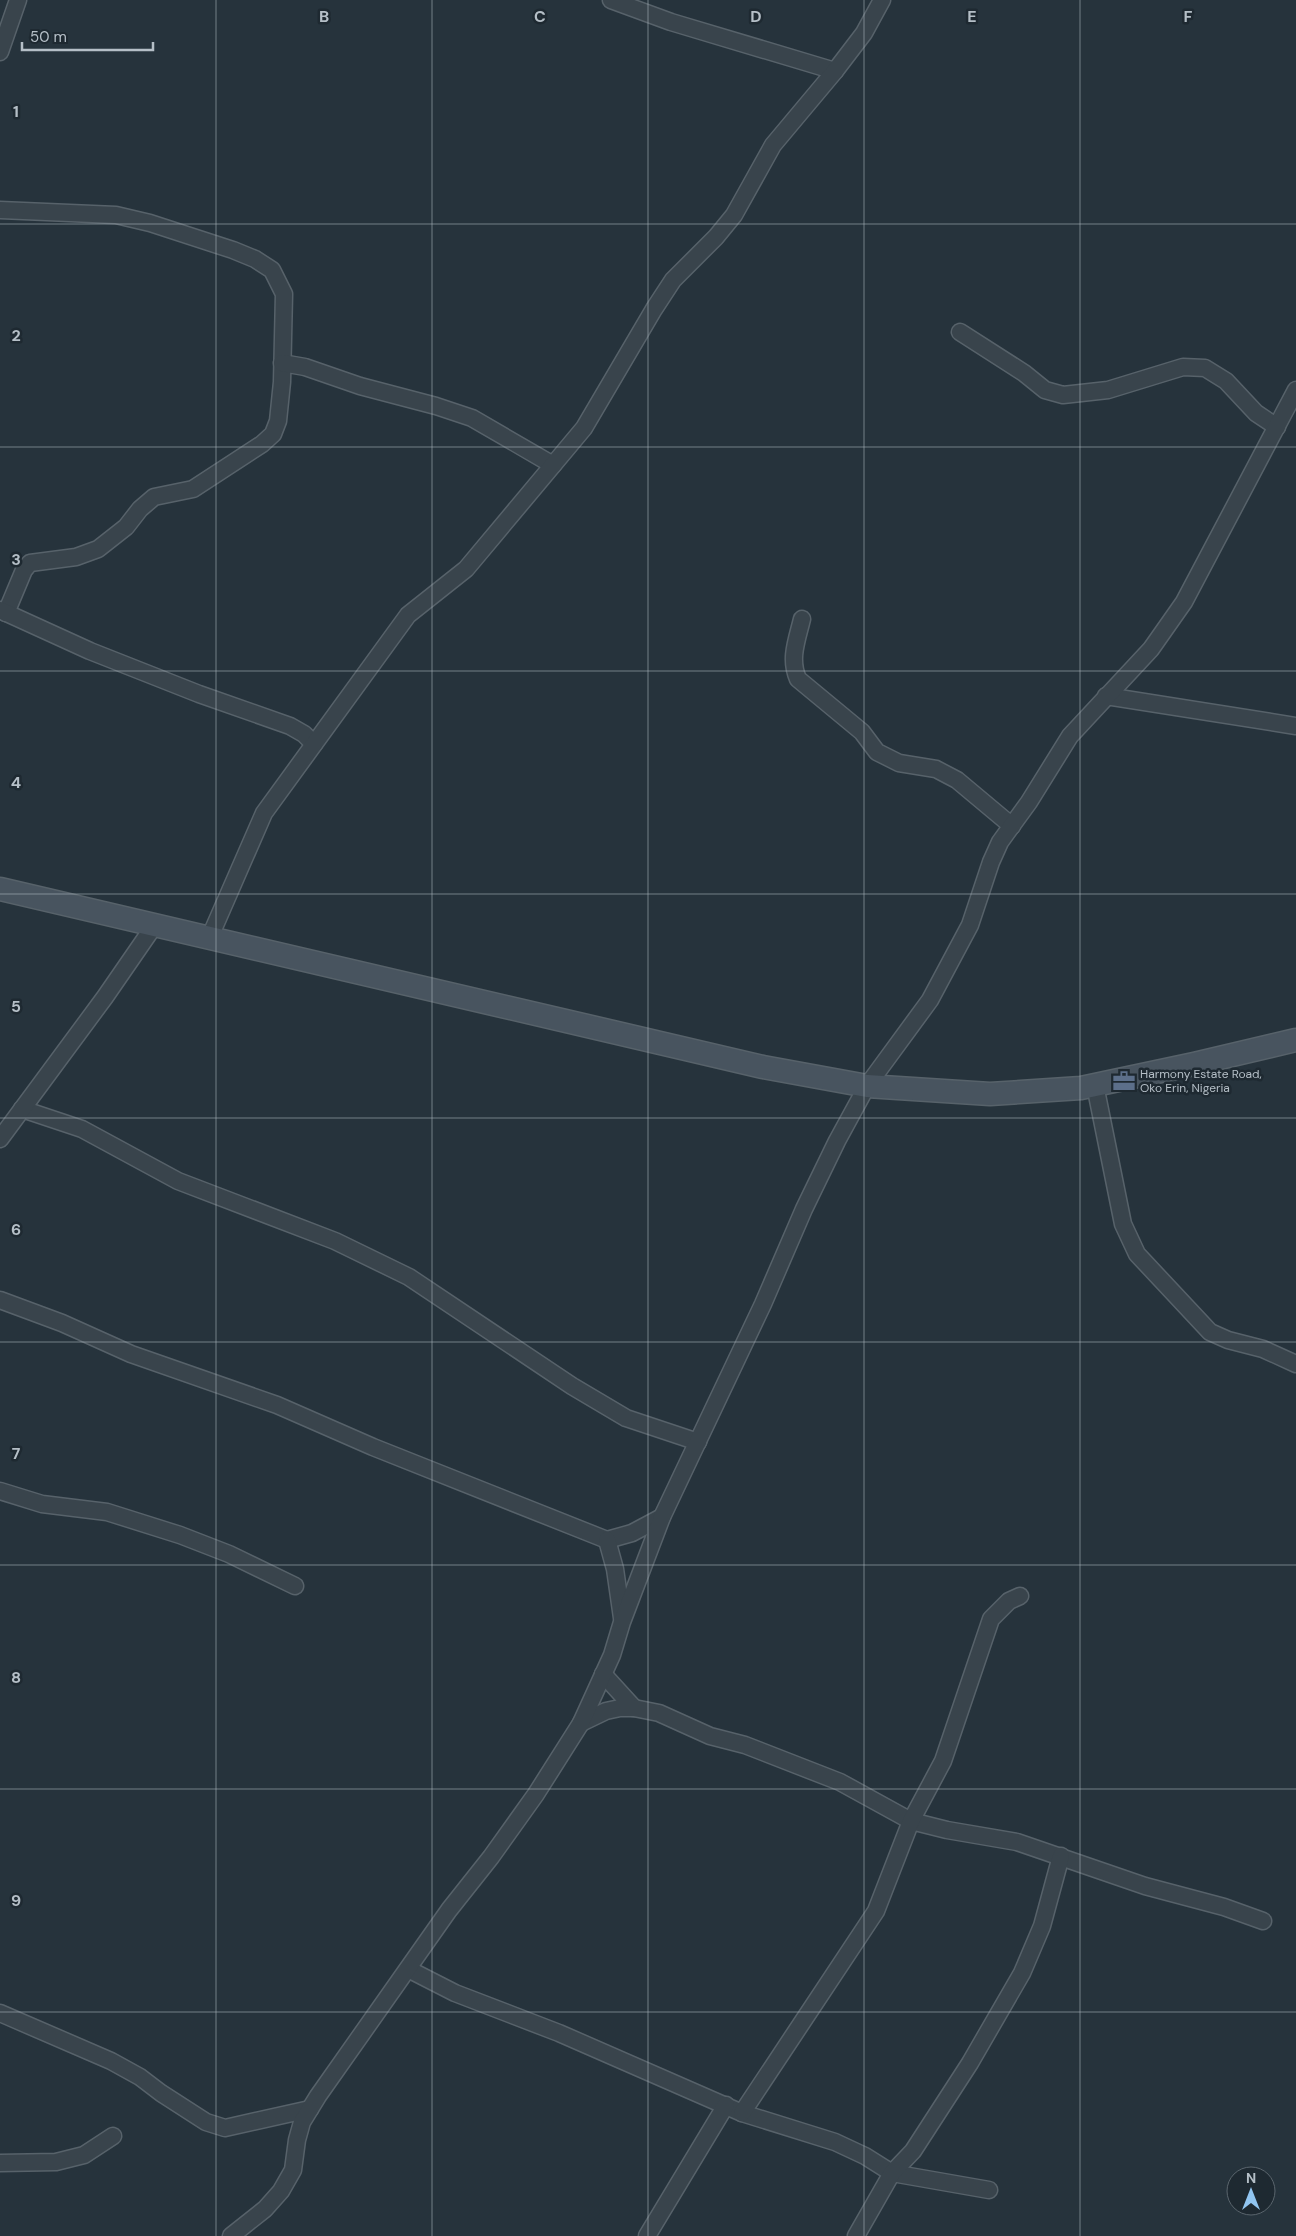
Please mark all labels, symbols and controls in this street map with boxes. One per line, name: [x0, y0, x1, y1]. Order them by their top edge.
text: B: [319, 6, 329, 27]
text: C: [534, 6, 546, 27]
text: D: [750, 6, 762, 27]
text: E: [967, 6, 977, 27]
text: F: [1184, 6, 1193, 27]
scale bar: [22, 20, 154, 52]
text: 50 m: [30, 27, 67, 47]
text: 1: [13, 101, 19, 122]
text: 2: [11, 325, 21, 346]
text: 3: [11, 549, 21, 570]
text: 4: [11, 772, 21, 793]
text: 5: [11, 996, 21, 1017]
place label: Harmony Estate Road, Oko Erin, Nigeria: [1140, 1066, 1262, 1096]
office icon: Harmony Estate Road, Oko Erin, Nigeria: [1111, 1068, 1137, 1094]
text: 6: [11, 1219, 21, 1240]
text: 7: [12, 1443, 21, 1464]
text: 8: [11, 1667, 21, 1688]
text: 9: [11, 1890, 21, 1911]
north arrow: [1226, 2166, 1276, 2216]
text: N: [1246, 2169, 1256, 2187]

